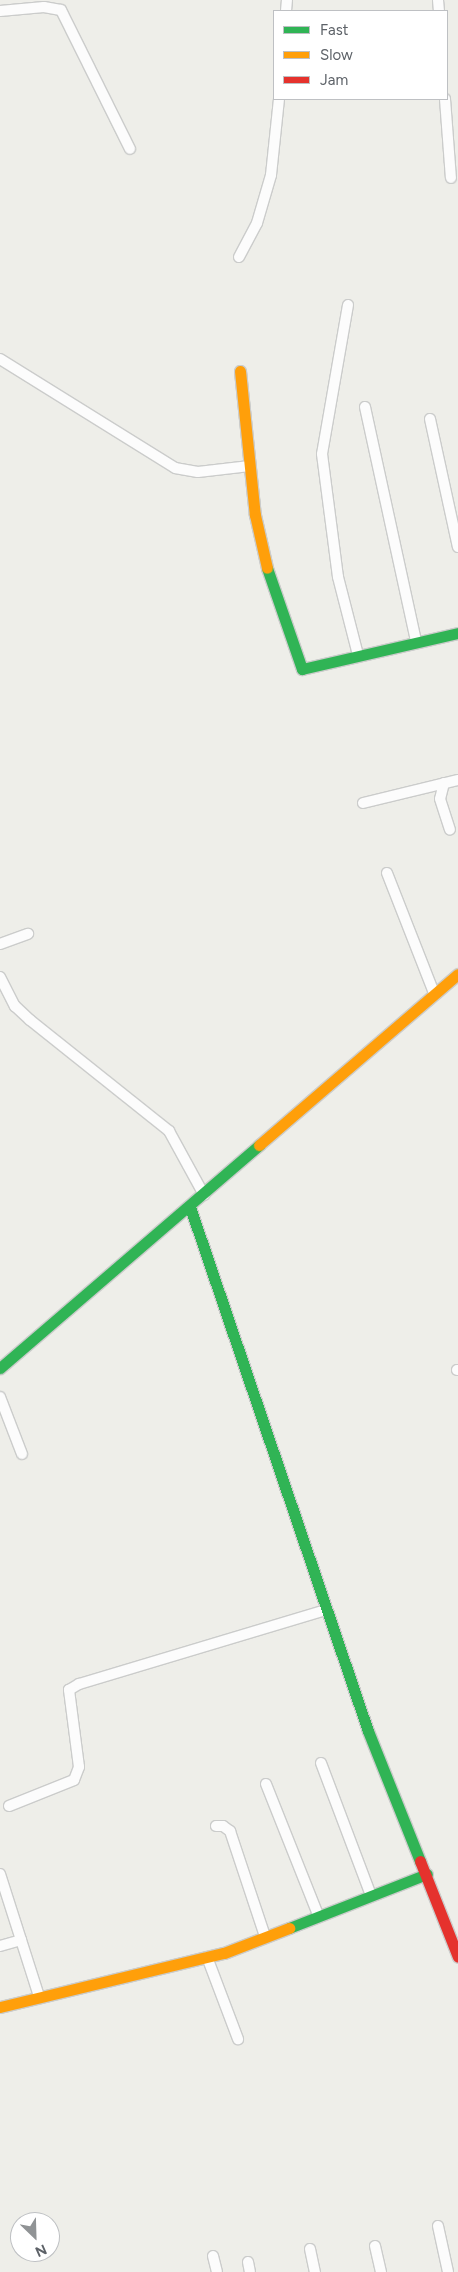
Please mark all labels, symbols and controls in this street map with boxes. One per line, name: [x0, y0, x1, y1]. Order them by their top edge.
legend: [273, 10, 448, 100]
text: Fast: [320, 21, 348, 39]
text: Slow: [320, 46, 353, 64]
text: Jam: [320, 71, 348, 89]
north arrow: [10, 2212, 60, 2262]
text: N: [33, 2240, 49, 2260]

